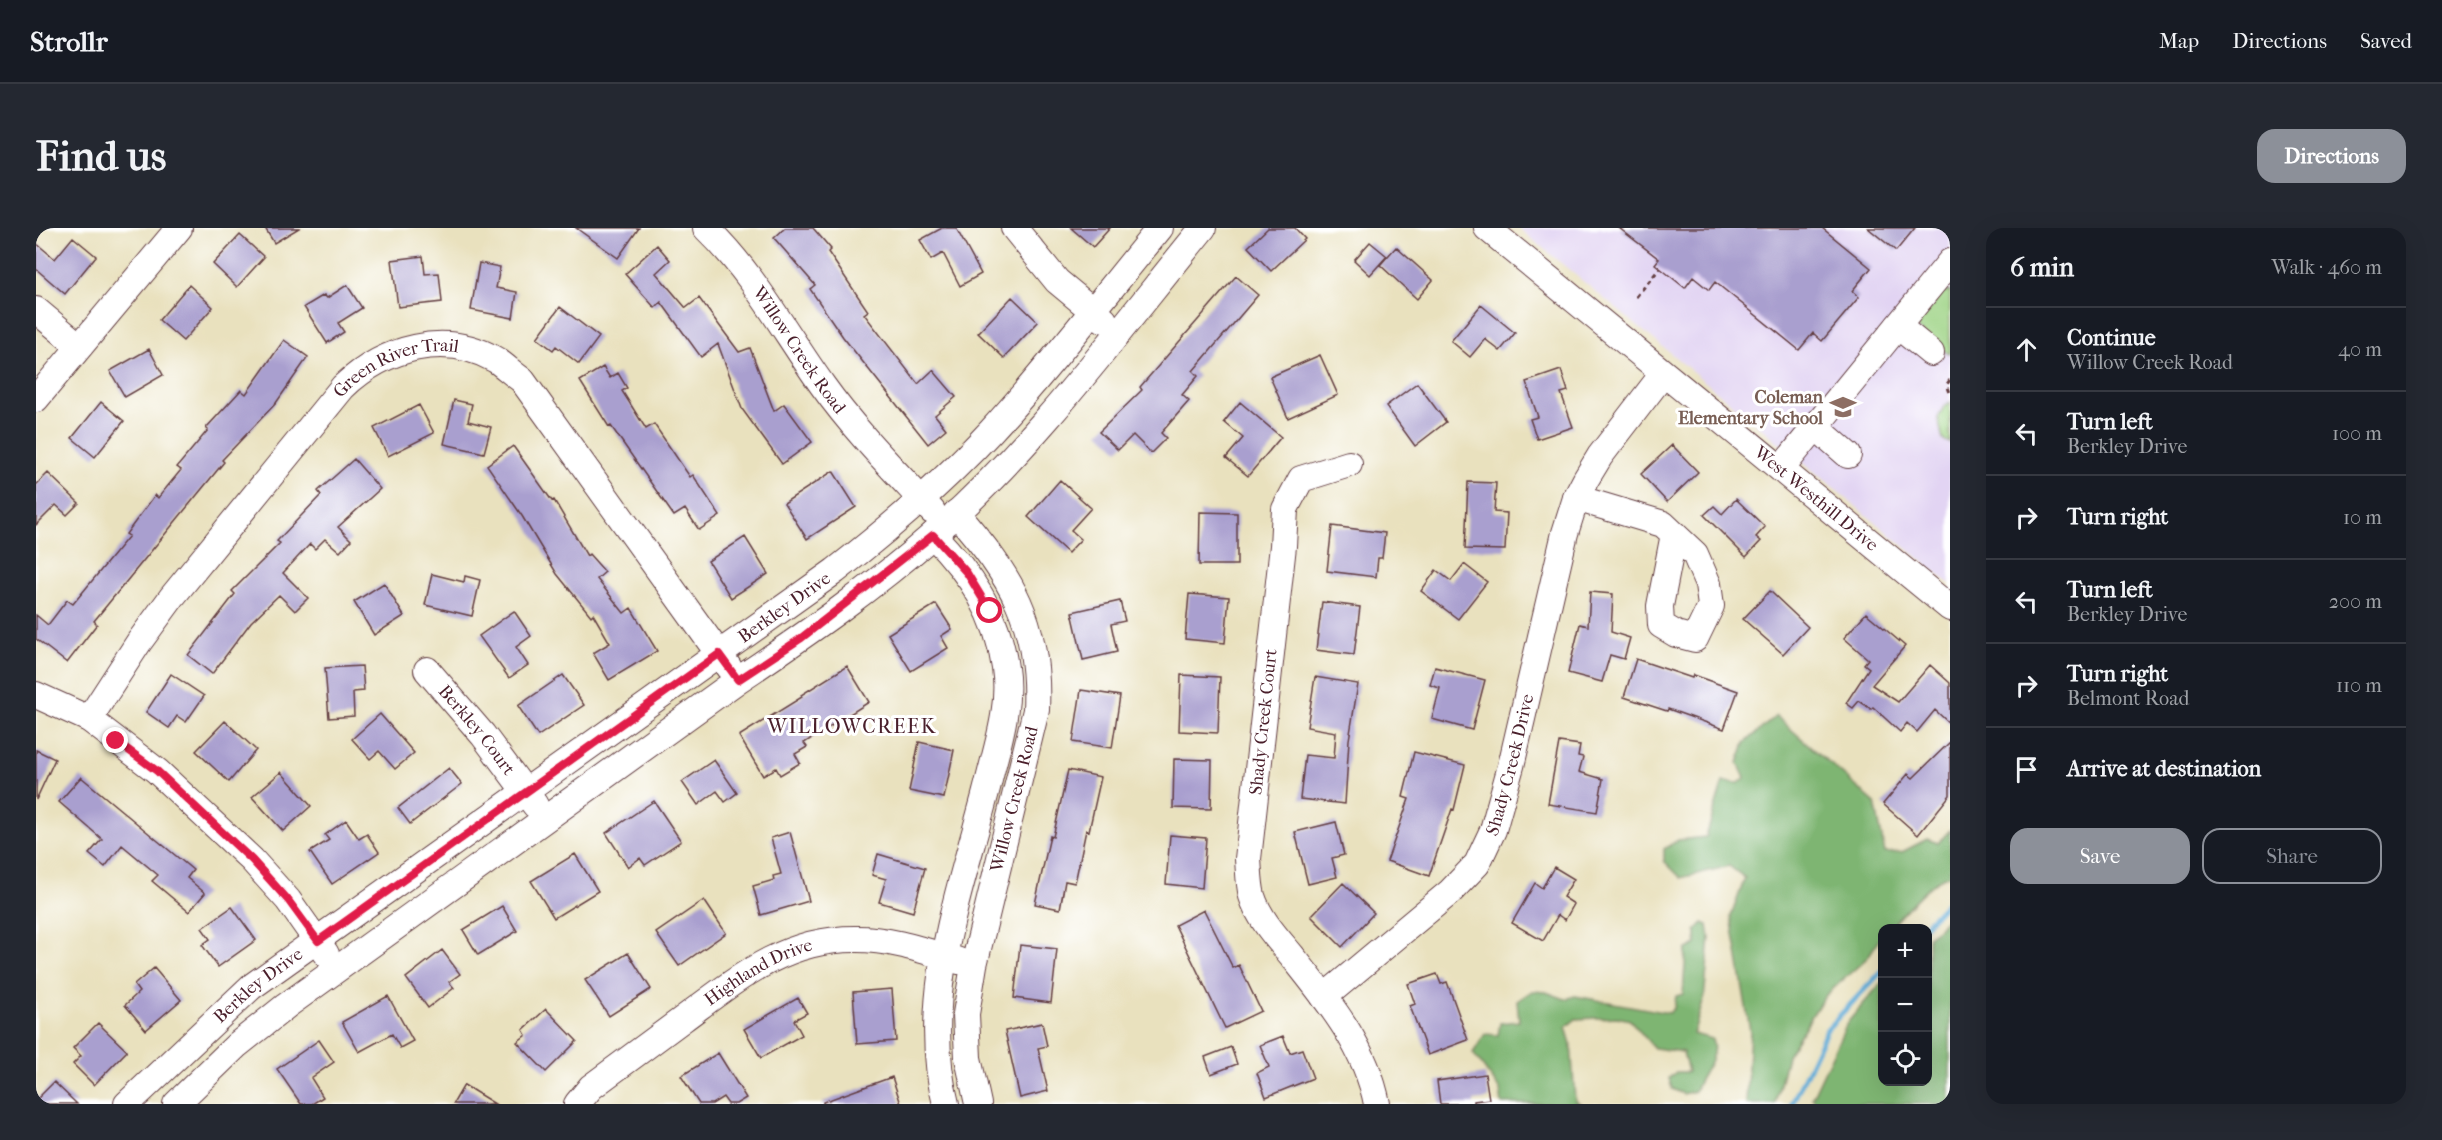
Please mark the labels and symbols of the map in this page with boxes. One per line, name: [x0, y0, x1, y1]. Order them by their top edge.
street label: Willow Creek Road: [748, 282, 850, 418]
street label: Green River Trail: [329, 335, 460, 402]
place label: Coleman Elementary School: [1678, 387, 1824, 429]
school or university icon: Coleman Elementary School: [1828, 392, 1858, 422]
street label: West Westhill Drive: [1749, 441, 1882, 556]
street label: Berkley Drive: [734, 568, 835, 648]
route start: [976, 597, 1002, 623]
street label: Shady Creek Court: [1245, 647, 1282, 796]
street label: Berkley Court: [434, 681, 519, 780]
street label: Shady Creek Drive: [1482, 692, 1538, 839]
district label: WILLOWCREEK: [766, 715, 937, 738]
street label: Willow Creek Road: [986, 724, 1043, 875]
route end: [102, 727, 128, 753]
street label: Highland Drive: [701, 935, 815, 1010]
street label: Berkley Drive: [209, 944, 307, 1028]

